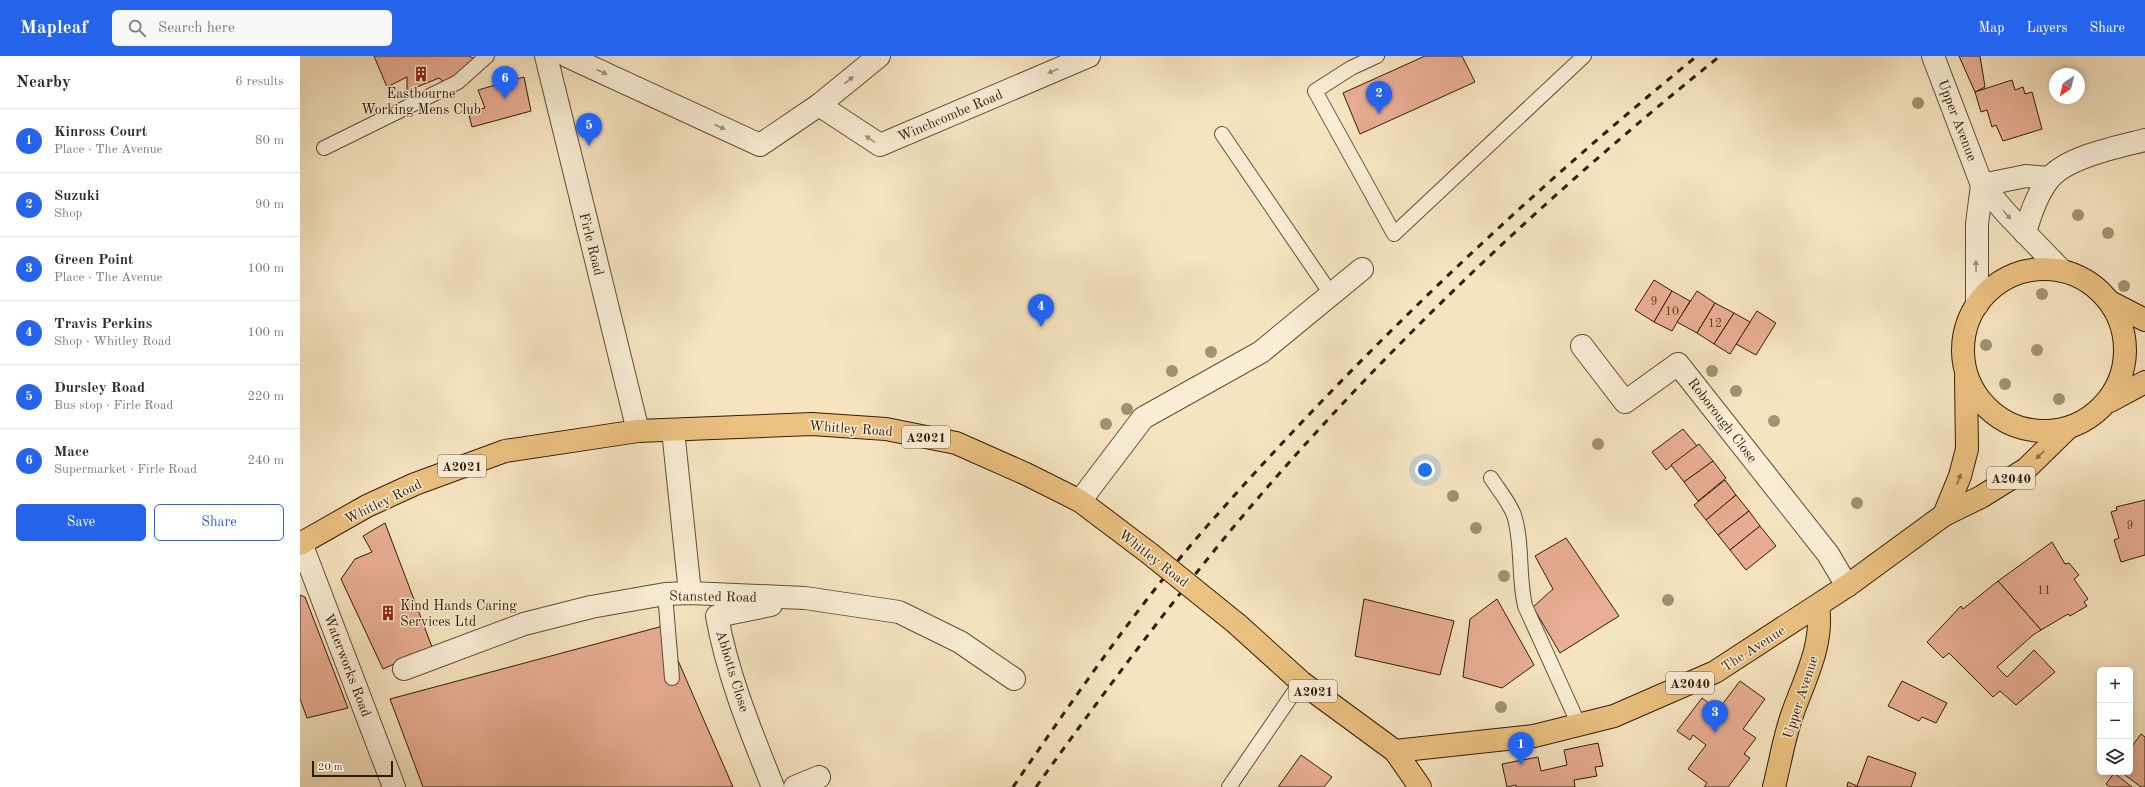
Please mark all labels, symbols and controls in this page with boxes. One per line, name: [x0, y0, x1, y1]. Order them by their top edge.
search box: [112, 10, 392, 46]
icon: search: [126, 17, 148, 39]
text: Mapleaf: [20, 19, 88, 38]
text: Search here: [158, 21, 235, 36]
text: Map: [1979, 21, 2005, 35]
text: Layers: [2027, 21, 2068, 35]
text: Share: [2090, 21, 2125, 35]
building icon: Eastbourne Working Mens Club: [412, 65, 430, 83]
pin: 6: [492, 66, 518, 99]
north arrow: [2049, 68, 2085, 104]
one-way arrow: [596, 69, 608, 75]
one-way arrow: [1046, 69, 1058, 75]
text: Nearby: [16, 74, 71, 91]
text: 6 results: [235, 75, 284, 88]
one-way arrow: [843, 76, 854, 85]
street label: Upper Avenue: [1935, 78, 1979, 163]
pin: 2: [1366, 81, 1392, 114]
place label: Eastbourne Working Mens Club: [361, 87, 481, 117]
street label: Winchcombe Road: [896, 88, 1005, 144]
pin: 5: [576, 113, 602, 146]
one-way arrow: [714, 124, 726, 130]
text: Kinross Court: [54, 125, 147, 140]
text: 1: [25, 134, 33, 147]
text: 80 m: [255, 134, 284, 147]
one-way arrow: [865, 135, 875, 143]
text: Place · The Avenue: [54, 143, 163, 156]
text: Suzuki: [54, 189, 100, 204]
text: 2: [25, 198, 33, 211]
text: 90 m: [255, 198, 284, 211]
text: Shop: [54, 207, 82, 220]
one-way arrow: [2003, 209, 2012, 220]
street label: Firle Road: [576, 211, 606, 277]
text: Green Point: [54, 253, 134, 268]
one-way arrow: [1973, 259, 1979, 272]
text: 3: [25, 262, 33, 275]
text: 100 m: [247, 262, 284, 275]
text: Place · The Avenue: [54, 271, 163, 284]
pin: 4: [1028, 294, 1054, 327]
house number: 9: [1651, 296, 1657, 308]
house number: 10: [1665, 306, 1679, 318]
text: Travis Perkins: [54, 317, 152, 332]
house number: 12: [1708, 318, 1722, 330]
text: 4: [25, 326, 33, 339]
text: 100 m: [247, 326, 284, 339]
text: Shop · Whitley Road: [54, 335, 171, 348]
street label: Roborough Close: [1685, 376, 1759, 465]
text: Dursley Road: [54, 381, 145, 396]
text: 5: [25, 390, 33, 403]
text: 220 m: [247, 390, 284, 403]
text: Bus stop · Firle Road: [54, 399, 173, 412]
street label: Whitley Road: [809, 419, 893, 439]
road number: A2021: [902, 426, 950, 448]
text: Mace: [54, 445, 89, 460]
one-way arrow: [2035, 450, 2045, 460]
text: 6: [25, 454, 33, 467]
text: 240 m: [247, 454, 284, 467]
road number: A2021: [438, 455, 486, 477]
your location: [1415, 460, 1435, 480]
text: Supermarket · Firle Road: [54, 463, 197, 476]
road number: A2040: [1987, 467, 2035, 489]
one-way arrow: [1956, 473, 1962, 485]
street label: Whitley Road: [343, 477, 424, 527]
button: Save: [16, 504, 146, 541]
button: Share: [154, 504, 284, 541]
house number: 9: [2127, 520, 2133, 532]
street label: Whitley Road: [1116, 527, 1191, 590]
house number: 11: [2037, 585, 2051, 597]
street label: Stansted Road: [669, 589, 757, 605]
place label: Kind Hands Caring Services Ltd: [400, 599, 517, 629]
building icon: Kind Hands Caring Services Ltd: [379, 604, 397, 622]
street label: Waterworks Road: [321, 612, 373, 719]
street label: The Avenue: [1719, 623, 1788, 674]
street label: Abbotts Close: [713, 629, 751, 714]
street label: Upper Avenue: [1781, 654, 1821, 740]
map controls: [2097, 667, 2133, 775]
button: +: [2097, 667, 2133, 703]
road number: A2040: [1666, 672, 1714, 694]
road number: A2021: [1289, 680, 1337, 702]
pin: 3: [1702, 700, 1728, 733]
button: −: [2097, 703, 2133, 739]
pin: 1: [1508, 732, 1534, 765]
button: layers: [2097, 739, 2133, 775]
scale bar: [312, 759, 393, 778]
text: 20 m: [318, 762, 343, 773]

